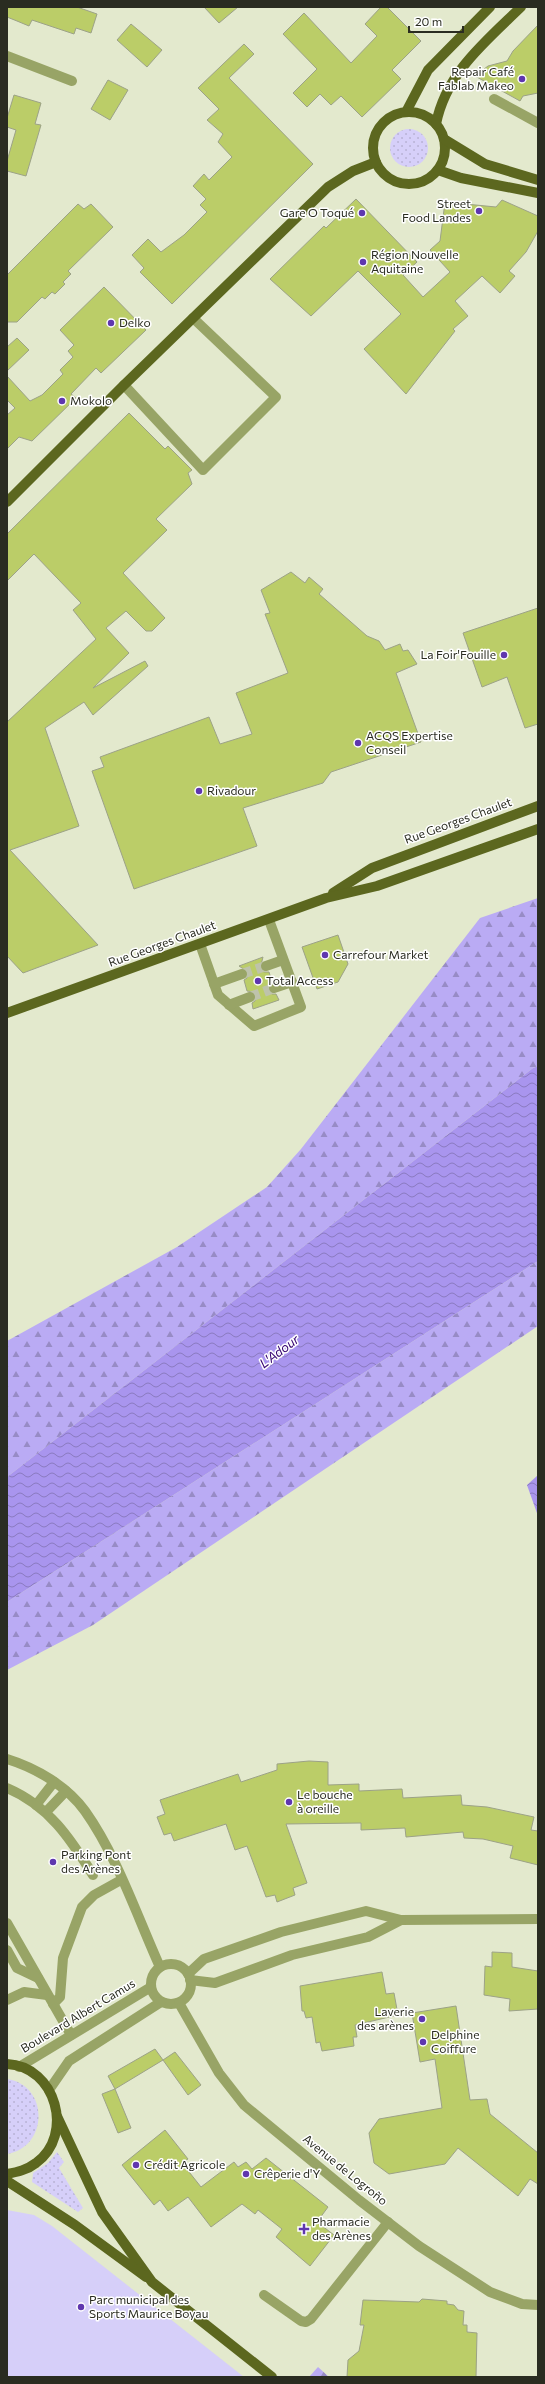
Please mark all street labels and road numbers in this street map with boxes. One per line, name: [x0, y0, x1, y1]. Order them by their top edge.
street label: Rue Georges Chaulet: [402, 794, 513, 846]
street label: Rue Georges Chaulet: [106, 917, 217, 969]
street label: Boulevard Albert Camus: [18, 1975, 137, 2055]
street label: Avenue de Logroño: [301, 2131, 391, 2207]

